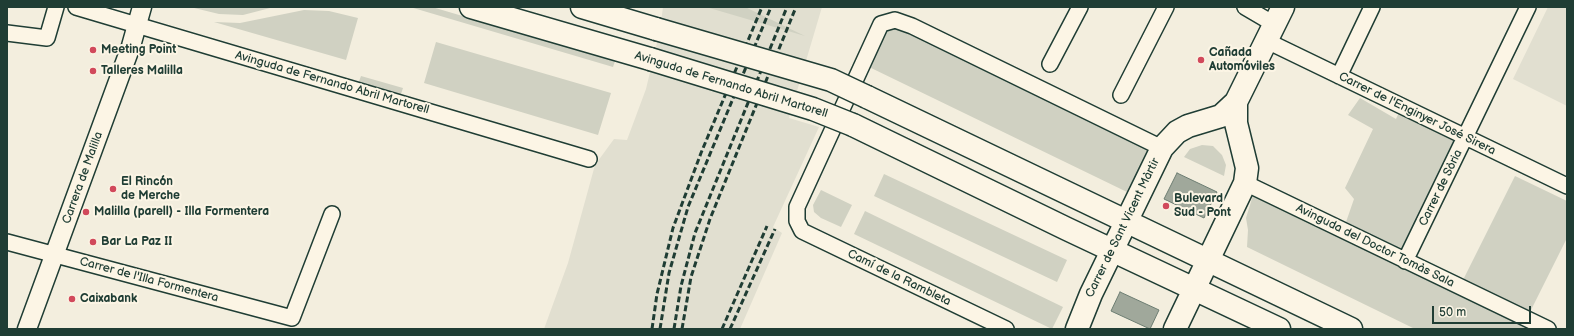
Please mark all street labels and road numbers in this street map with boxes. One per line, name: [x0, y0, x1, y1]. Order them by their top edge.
street label: Avinguda de Fernando Abril Martorell: [233, 48, 431, 118]
street label: Avinguda de Fernando Abril Martorell: [633, 49, 829, 121]
street label: Carrer de l'Enginyer José Sirera: [1336, 70, 1498, 158]
street label: Carrera de Malilla: [60, 130, 106, 226]
street label: Carrer de Sòria: [1416, 147, 1466, 229]
street label: Carrer de Sant Vicent Màrtir: [1083, 156, 1163, 300]
street label: Avinguda del Doctor Tomàs Sala: [1293, 201, 1457, 291]
street label: Camí de la Rambleta: [845, 247, 953, 309]
street label: Carrer de l'Illa Formentera: [78, 255, 220, 305]

